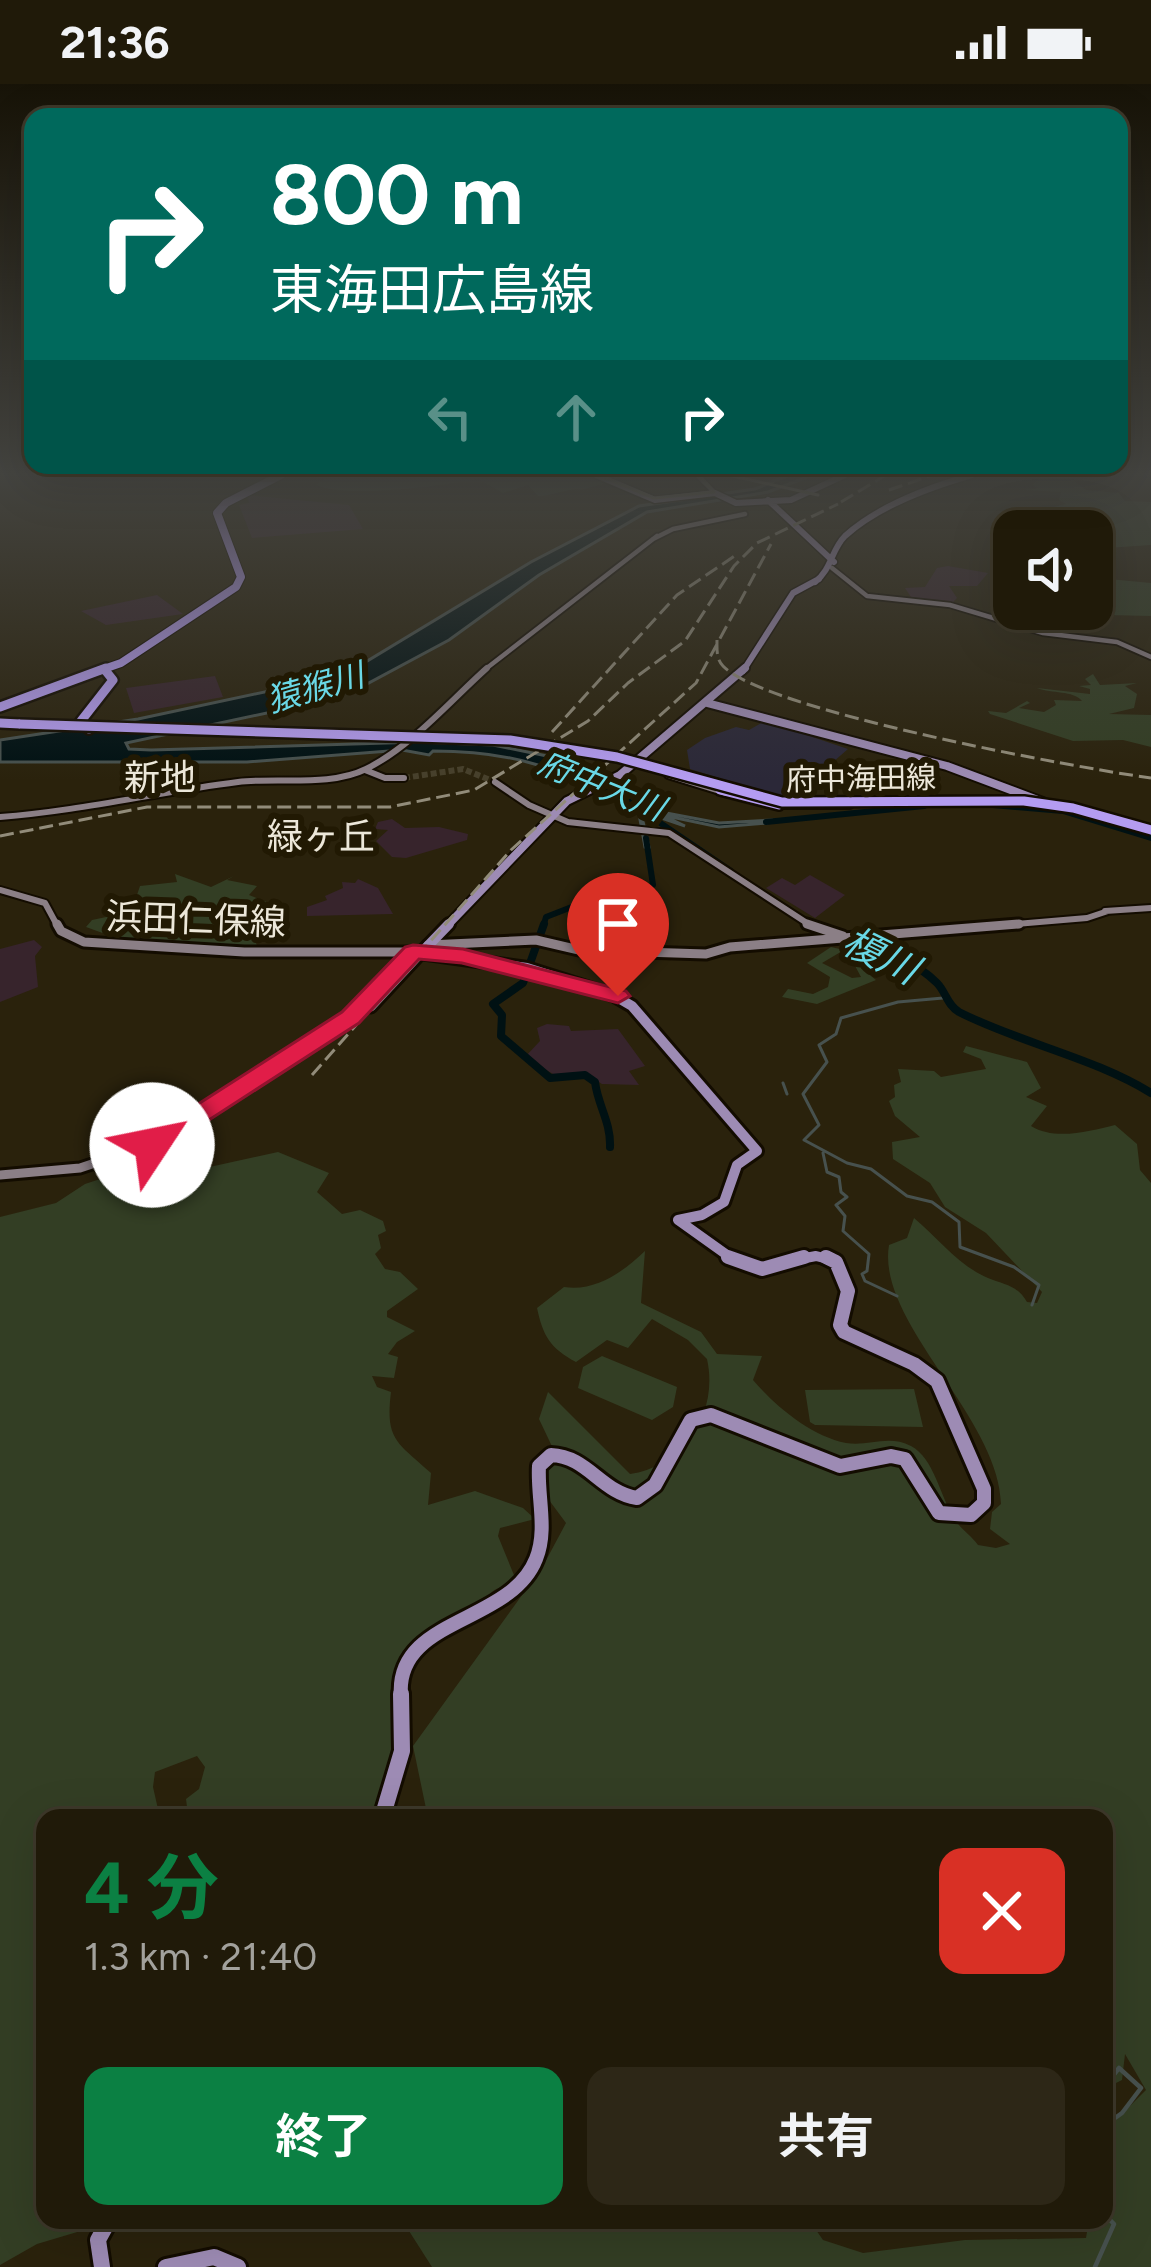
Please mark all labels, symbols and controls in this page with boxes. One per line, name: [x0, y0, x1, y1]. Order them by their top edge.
text: 21:36: [60, 15, 170, 69]
text: 800 m: [270, 144, 524, 245]
icon: right: [72, 156, 228, 312]
text: 東海田広島線: [270, 258, 594, 323]
icon: left: [417, 384, 483, 450]
icon: ahead: [543, 384, 609, 450]
icon: right: [669, 384, 735, 450]
map controls: [993, 510, 1113, 630]
button: sound: [993, 510, 1113, 630]
water label: 猿猴川: [262, 654, 371, 720]
water label: 府中大川: [533, 743, 673, 829]
district label: 新地: [124, 756, 196, 799]
street label: 府中海田線: [786, 759, 936, 798]
district label: 緑ヶ丘: [267, 815, 375, 858]
pin: [567, 873, 669, 996]
icon: arrive: [585, 891, 651, 957]
street label: 浜田仁保線: [105, 895, 287, 944]
water label: 榎川: [835, 917, 930, 995]
position arrow: [89, 1082, 215, 1208]
text: 4 分: [84, 1845, 219, 1931]
button: close: [939, 1848, 1065, 1974]
text: 1.3 km · 21:40: [84, 1933, 317, 1980]
button: 終了: [84, 2067, 563, 2205]
button: 共有: [587, 2067, 1065, 2205]

